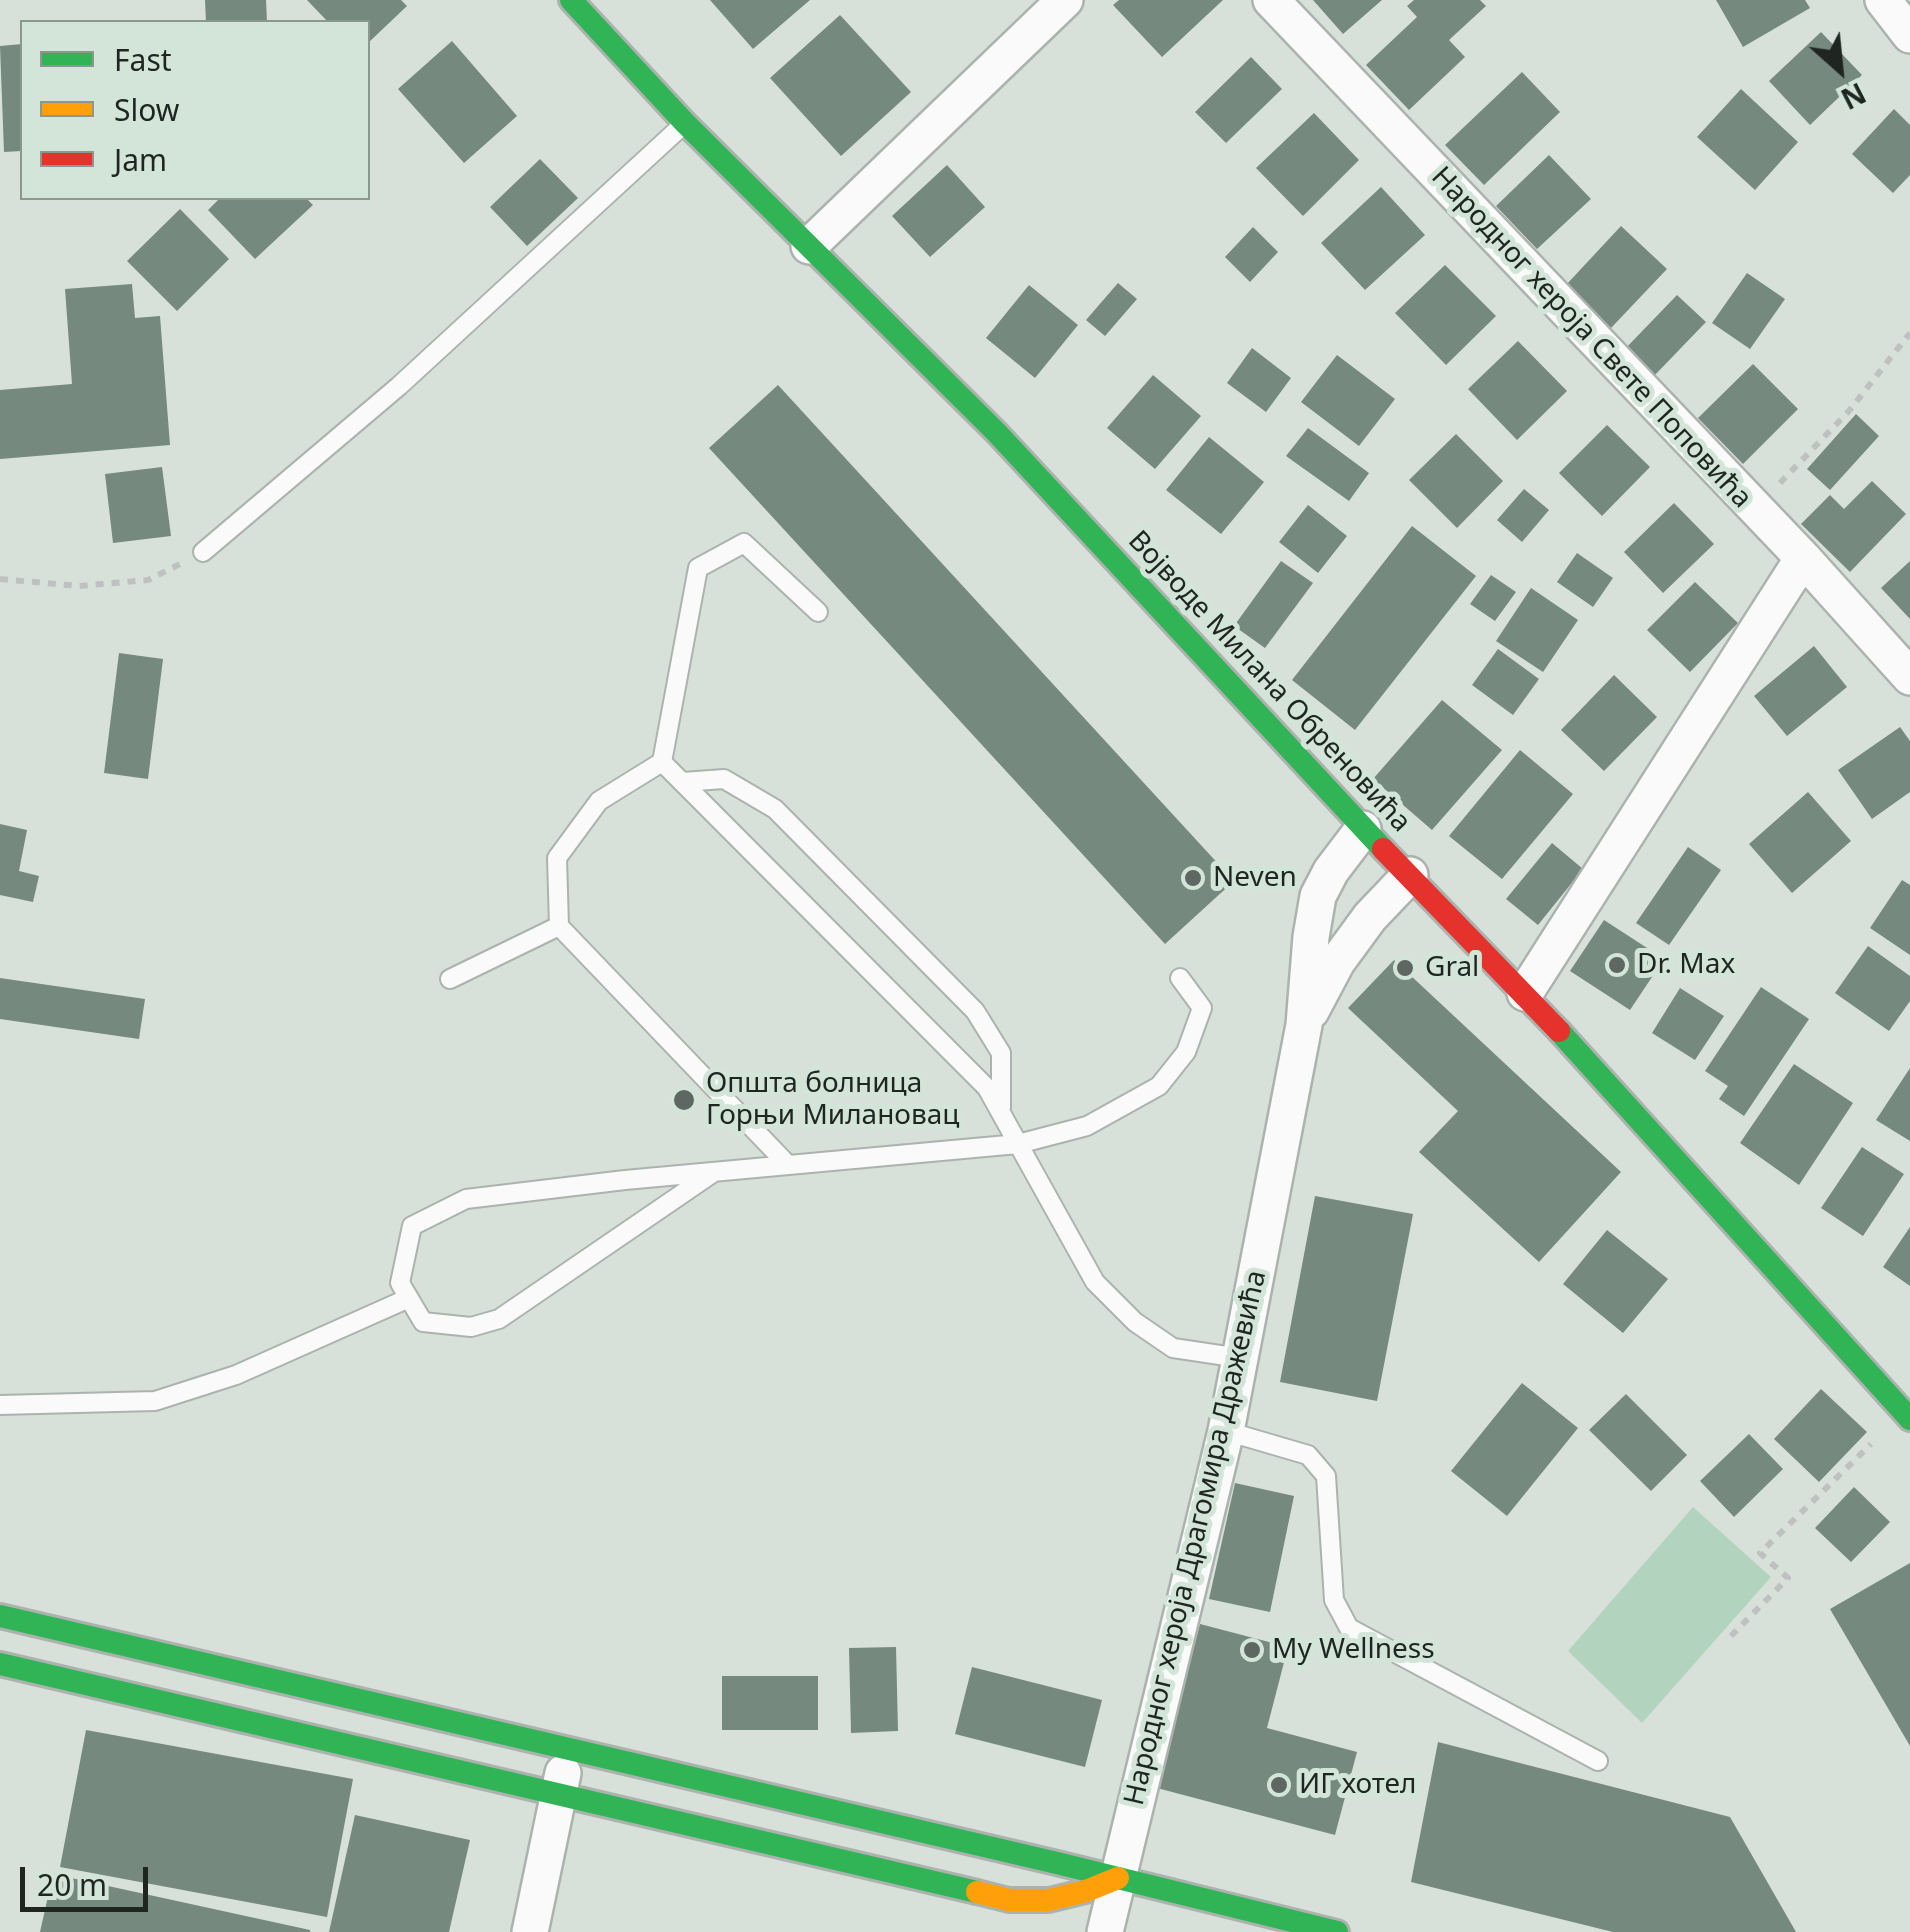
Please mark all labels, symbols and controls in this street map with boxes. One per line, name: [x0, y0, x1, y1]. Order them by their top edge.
legend: [20, 20, 370, 200]
north arrow: [1790, 20, 1890, 120]
text: Fast: [114, 39, 172, 80]
text: N: [1835, 75, 1872, 119]
text: Slow: [114, 89, 179, 130]
text: Jam: [114, 139, 167, 180]
street label: Народног хероја Свете Поповића: [1424, 160, 1758, 516]
street label: Војводе Милана Обреновића: [1121, 525, 1417, 839]
place label: Neven: [1213, 861, 1297, 895]
marker: Neven: [1182, 867, 1204, 889]
place label: Dr. Max: [1637, 948, 1735, 982]
place label: Gral: [1425, 951, 1479, 985]
marker: Dr. Max: [1606, 954, 1628, 976]
marker: Gral: [1394, 957, 1416, 979]
place label: Општа болница Горњи Милановац: [706, 1067, 959, 1133]
marker: Општа болница Горњи Милановац: [671, 1087, 697, 1113]
street label: Народног хероја Драгомира Дражевића: [1118, 1267, 1274, 1809]
place label: My Wellness: [1272, 1633, 1435, 1667]
marker: My Wellness: [1241, 1639, 1263, 1661]
place label: ИГ хотел: [1299, 1768, 1416, 1802]
marker: ИГ хотел: [1268, 1774, 1290, 1796]
scale bar: [25, 1847, 152, 1909]
text: 20 m: [37, 1864, 107, 1905]

